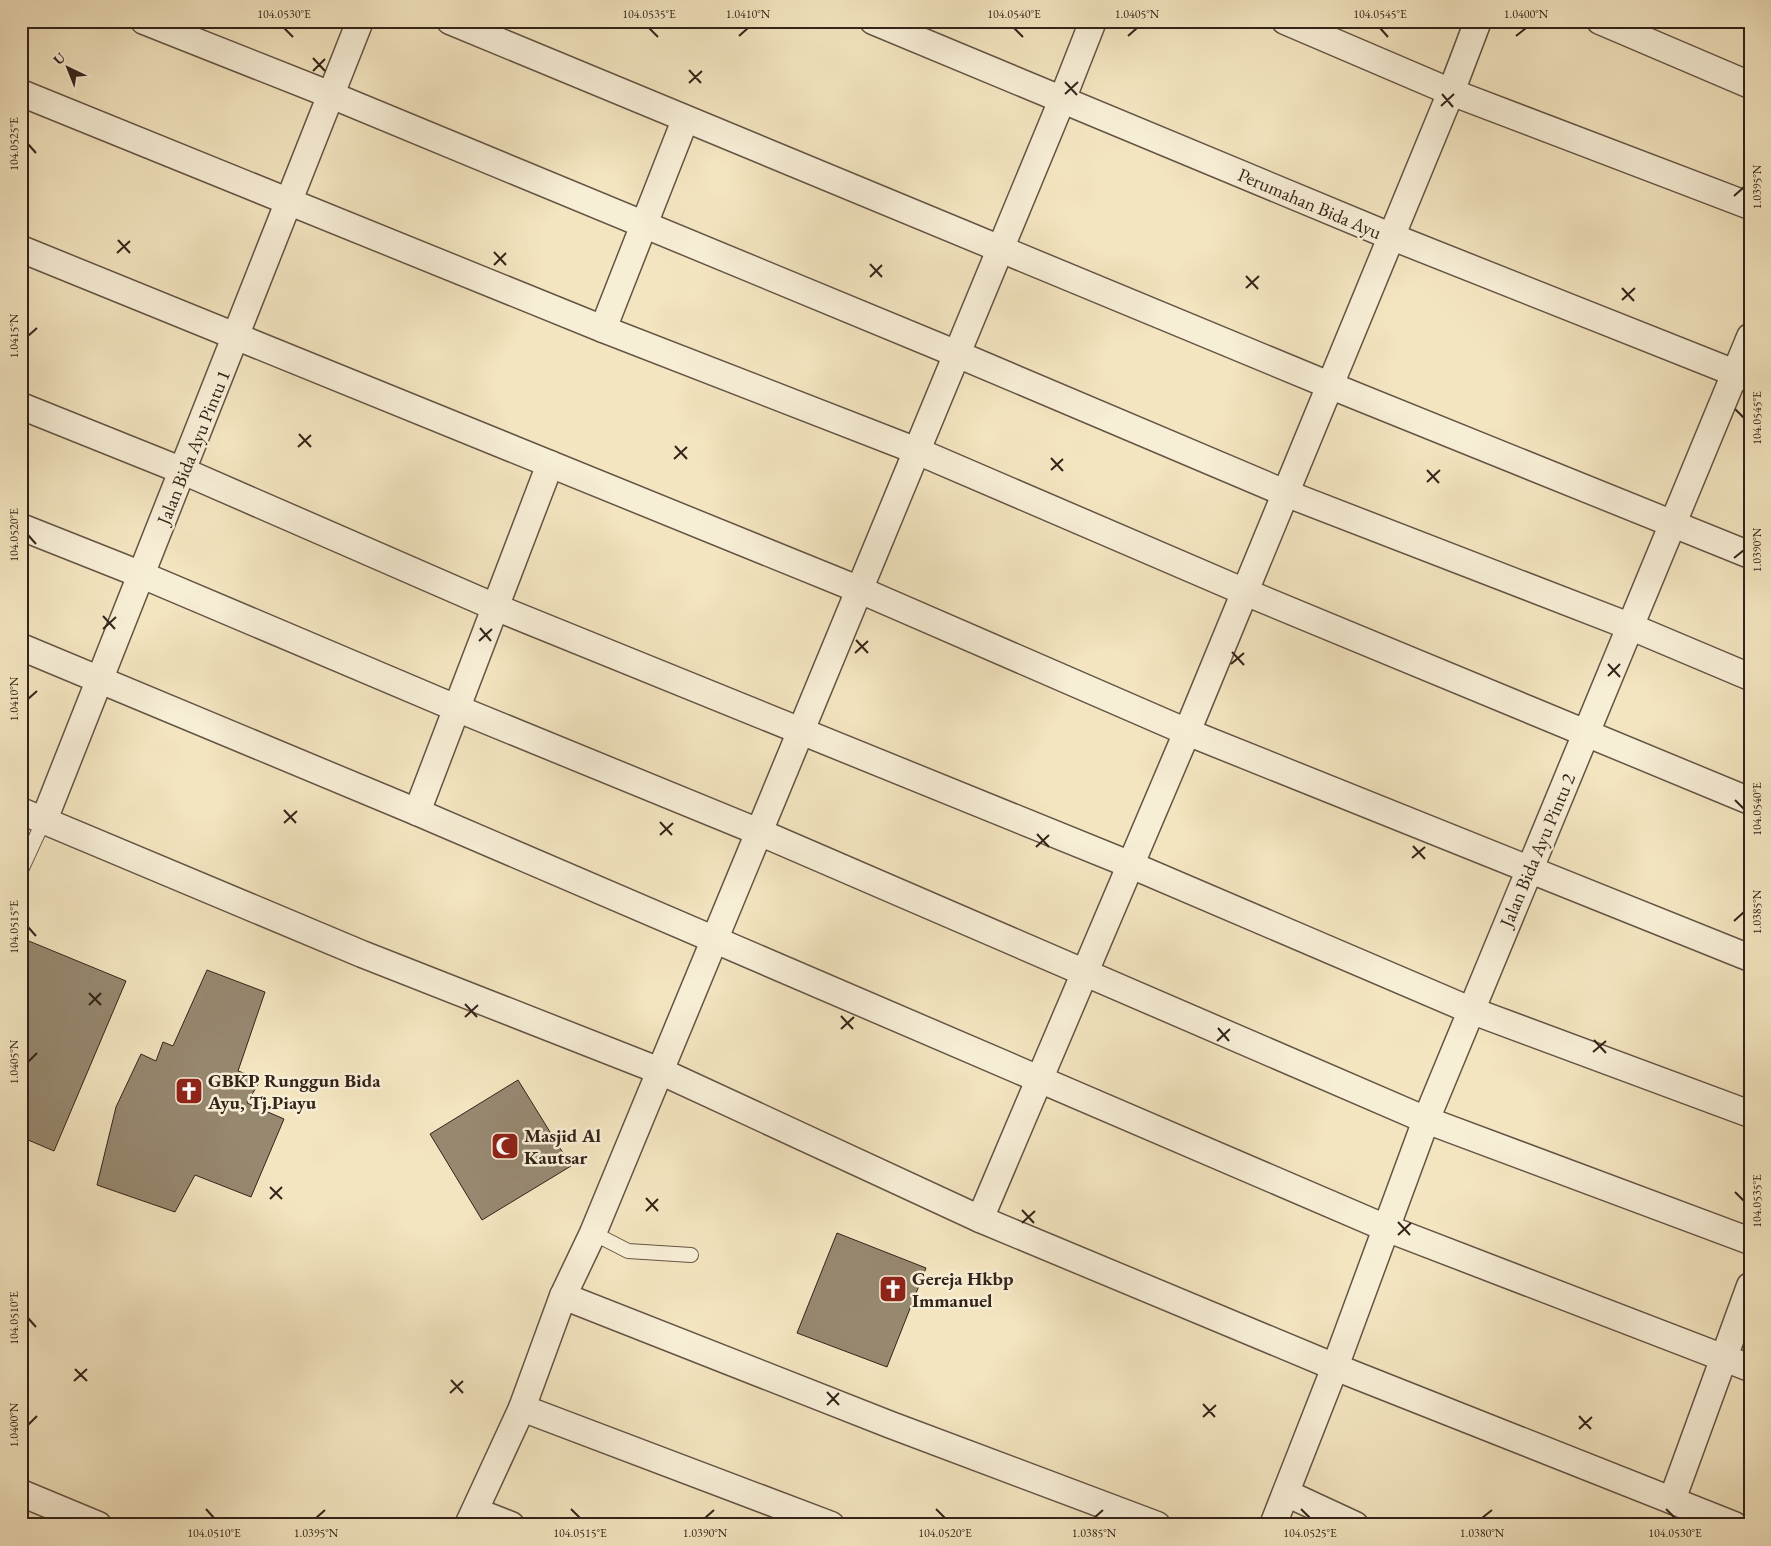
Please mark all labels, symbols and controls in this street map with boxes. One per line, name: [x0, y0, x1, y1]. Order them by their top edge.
text: 104.0530°E: [257, 6, 311, 22]
text: 104.0535°E: [622, 6, 676, 22]
text: 1.0410°N: [726, 6, 771, 22]
text: 104.0540°E: [987, 6, 1041, 22]
text: 1.0405°N: [1115, 6, 1160, 22]
text: 104.0545°E: [1353, 6, 1407, 22]
text: 1.0400°N: [1504, 6, 1549, 22]
north arrow: [42, 42, 92, 92]
text: U: [49, 48, 70, 69]
text: 104.0525°E: [6, 117, 22, 171]
street label: Perumahan Bida Ayu: [1234, 162, 1385, 245]
text: 1.0395°N: [1749, 164, 1765, 209]
text: 1.0415°N: [6, 313, 22, 358]
street label: Jalan Bida Ayu Pintu 1: [150, 366, 236, 530]
text: 104.0545°E: [1749, 391, 1765, 445]
text: 104.0520°E: [6, 508, 22, 562]
text: 1.0390°N: [1749, 527, 1765, 572]
text: 1.0410°N: [6, 676, 22, 721]
street label: Jalan Bida Ayu Pintu 2: [1493, 769, 1581, 933]
text: 104.0540°E: [1749, 782, 1765, 836]
text: 1.0385°N: [1749, 889, 1765, 934]
text: 104.0515°E: [6, 900, 22, 954]
text: 1.0405°N: [6, 1039, 22, 1084]
place label: GBKP Runggun Bida Ayu, Tj.Piayu: [207, 1068, 381, 1115]
church icon: GBKP Runggun Bida Ayu, Tj.Piayu: [174, 1076, 204, 1106]
place label: Masjid Al Kautsar: [524, 1123, 602, 1170]
mosque icon: Masjid Al Kautsar: [490, 1131, 520, 1161]
text: 104.0535°E: [1749, 1174, 1765, 1228]
place label: Gereja Hkbp Immanuel: [912, 1266, 1014, 1313]
church icon: Gereja Hkbp Immanuel: [878, 1274, 908, 1304]
text: 104.0510°E: [6, 1291, 22, 1345]
text: 1.0400°N: [6, 1402, 22, 1447]
text: 104.0510°E: [187, 1525, 241, 1541]
text: 1.0395°N: [294, 1525, 339, 1541]
text: 104.0515°E: [553, 1525, 607, 1541]
text: 1.0390°N: [683, 1525, 728, 1541]
text: 104.0520°E: [918, 1525, 972, 1541]
text: 1.0385°N: [1072, 1525, 1117, 1541]
text: 104.0525°E: [1283, 1525, 1337, 1541]
text: 1.0380°N: [1460, 1525, 1505, 1541]
text: 104.0530°E: [1648, 1525, 1702, 1541]

